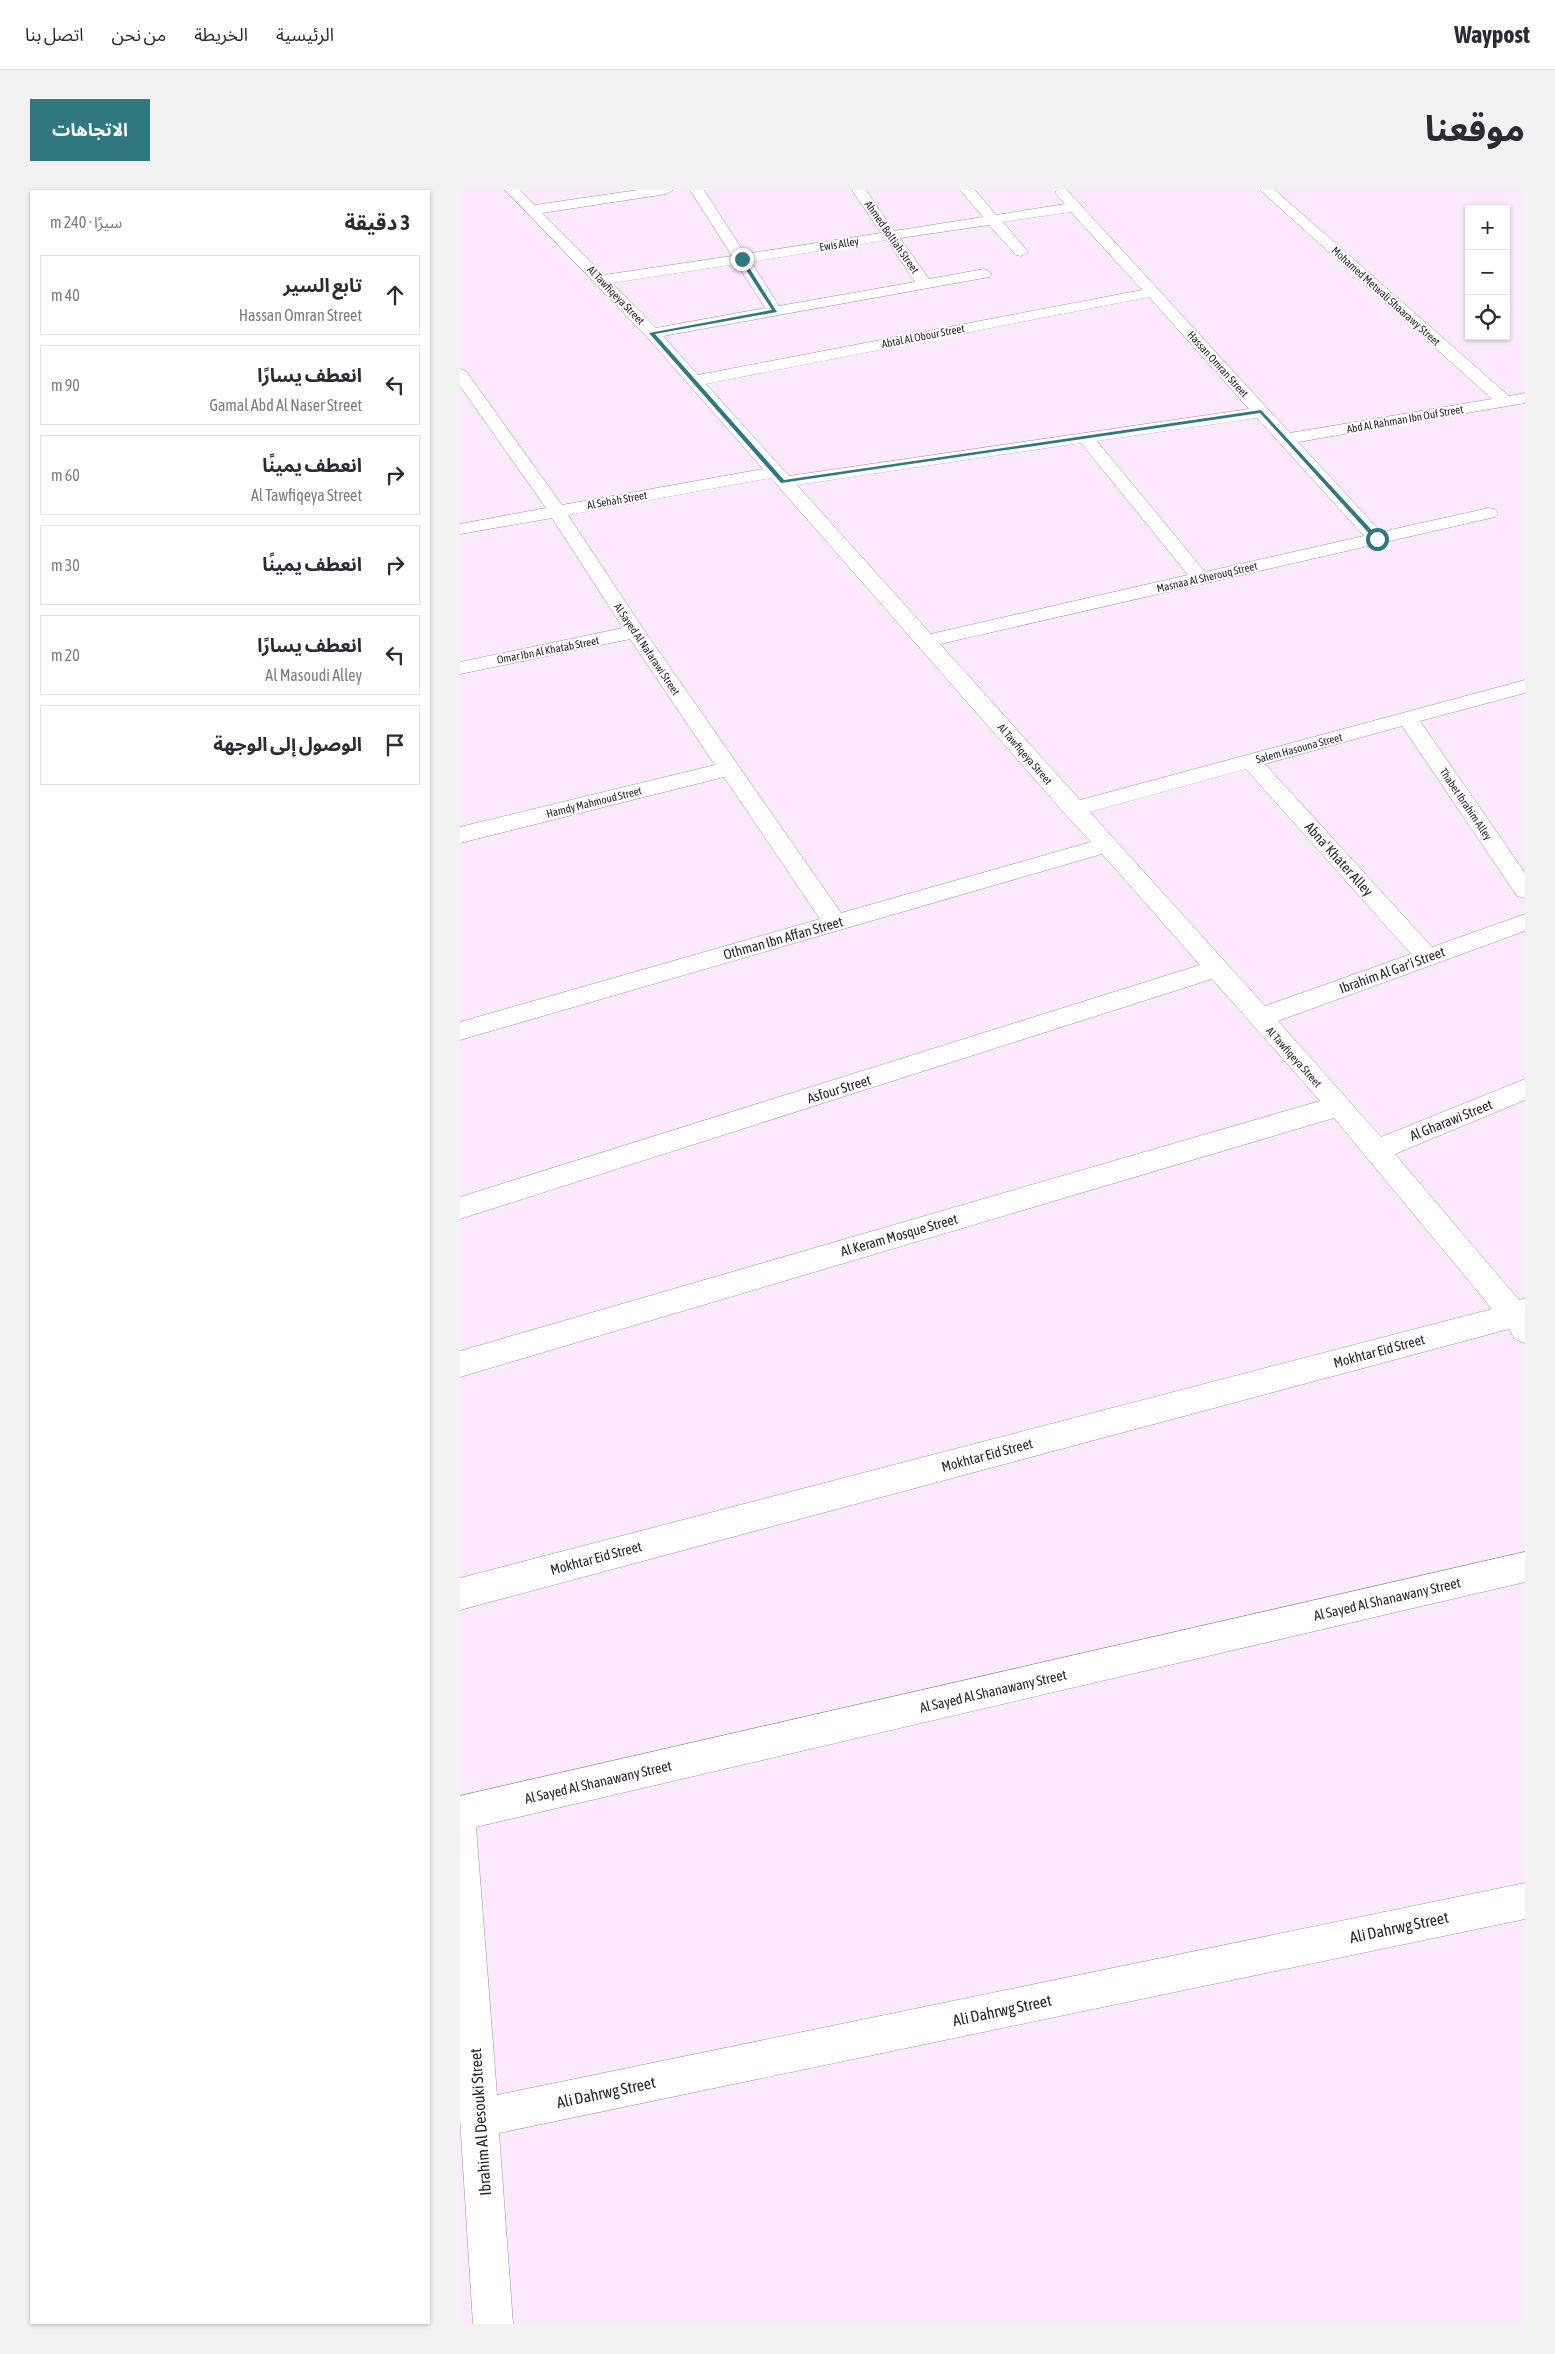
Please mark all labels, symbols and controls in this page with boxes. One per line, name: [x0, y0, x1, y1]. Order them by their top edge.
text: Waypost: [1454, 21, 1530, 48]
text: اتصل بنا: [25, 24, 84, 45]
text: من نحن: [112, 24, 166, 45]
text: الخريطة: [194, 24, 248, 45]
text: الرئيسية: [276, 24, 334, 45]
button: الاتجاهات: [30, 99, 150, 161]
text: موقعنا: [1425, 108, 1525, 148]
street label: Ahmed Boltiah Street: [863, 199, 921, 275]
map controls: [1465, 205, 1510, 340]
button: +: [1465, 205, 1510, 250]
text: 3 دقيقة: [344, 210, 410, 234]
text: سيرًا · 240 m: [50, 213, 122, 231]
street label: Ewis Alley: [818, 235, 860, 253]
street label: Mohamed Metwali Shaarawy Street: [1329, 244, 1443, 348]
route end: [731, 248, 754, 271]
button: −: [1465, 250, 1510, 295]
street label: Al Tawfiqeya Street: [585, 263, 647, 327]
text: تابع السير: [283, 274, 362, 296]
icon: ahead: [381, 281, 409, 309]
text: 40 m: [51, 286, 80, 304]
button: locate: [1465, 295, 1510, 340]
text: Hassan Omran Street: [239, 306, 362, 324]
street label: Abtal Al Obour Street: [881, 322, 965, 350]
street label: Hassan Omran Street: [1185, 329, 1251, 399]
text: انعطف يسارًا: [257, 364, 362, 386]
icon: left: [381, 371, 409, 399]
text: 90 m: [51, 376, 80, 394]
text: Gamal Abd Al Naser Street: [209, 396, 362, 414]
street label: Abd Al Rahman Ibn Ouf Street: [1346, 403, 1464, 435]
text: انعطف يمينًا: [262, 454, 362, 476]
icon: right: [381, 461, 409, 489]
text: 60 m: [51, 466, 80, 484]
text: Al Tawfiqeya Street: [251, 486, 362, 504]
street label: Al Sehah Street: [586, 489, 648, 511]
route start: [1366, 528, 1389, 551]
icon: right: [381, 551, 409, 579]
text: انعطف يمينًا: [262, 553, 362, 575]
text: 30 m: [51, 556, 80, 574]
street label: Masnaa Al Sherouq Street: [1156, 560, 1258, 594]
street label: Al Sayed Al Nafarawi Street: [612, 601, 682, 697]
text: انعطف يسارًا: [257, 634, 362, 656]
street label: Omar Ibn Al Khatab Street: [496, 634, 600, 666]
icon: left: [381, 641, 409, 669]
text: 20 m: [51, 646, 80, 664]
text: Al Masoudi Alley: [265, 666, 362, 684]
street label: Al Tawfiqeya Street: [995, 721, 1055, 787]
icon: arrive: [381, 731, 409, 759]
street label: Salem Hasouna Street: [1254, 731, 1344, 765]
text: الوصول إلى الوجهة: [213, 733, 362, 755]
street label: Thabet Ibrahim Alley: [1438, 766, 1495, 843]
street label: Hamdy Mahmoud Street: [545, 784, 643, 820]
street label: Abna' Khater Alley: [1302, 819, 1376, 899]
street label: Othman Ibn Affan Street: [721, 913, 845, 963]
street label: Ibrahim Al Gar'i Street: [1337, 943, 1447, 997]
street label: Al Tawfiqeya Street: [1264, 1025, 1324, 1089]
street label: Asfour Street: [805, 1072, 873, 1106]
street label: Al Gharawi Street: [1407, 1096, 1495, 1144]
street label: Al Keram Mosque Street: [839, 1211, 959, 1259]
street label: Mokhtar Eid Street: [1332, 1331, 1426, 1371]
street label: Mokhtar Eid Street: [940, 1435, 1034, 1475]
street label: Mokhtar Eid Street: [549, 1538, 643, 1578]
street label: Al Sayed Al Shanawany Street: [1312, 1574, 1462, 1624]
street label: Al Sayed Al Shanawany Street: [918, 1666, 1068, 1716]
street label: Al Sayed Al Shanawany Street: [523, 1757, 673, 1807]
street label: Ali Dahrwg Street: [1348, 1908, 1451, 1947]
street label: Ali Dahrwg Street: [951, 1991, 1054, 2030]
street label: Ibrahim Al Desouki Street: [466, 2047, 494, 2196]
street label: Ali Dahrwg Street: [555, 2073, 658, 2112]

